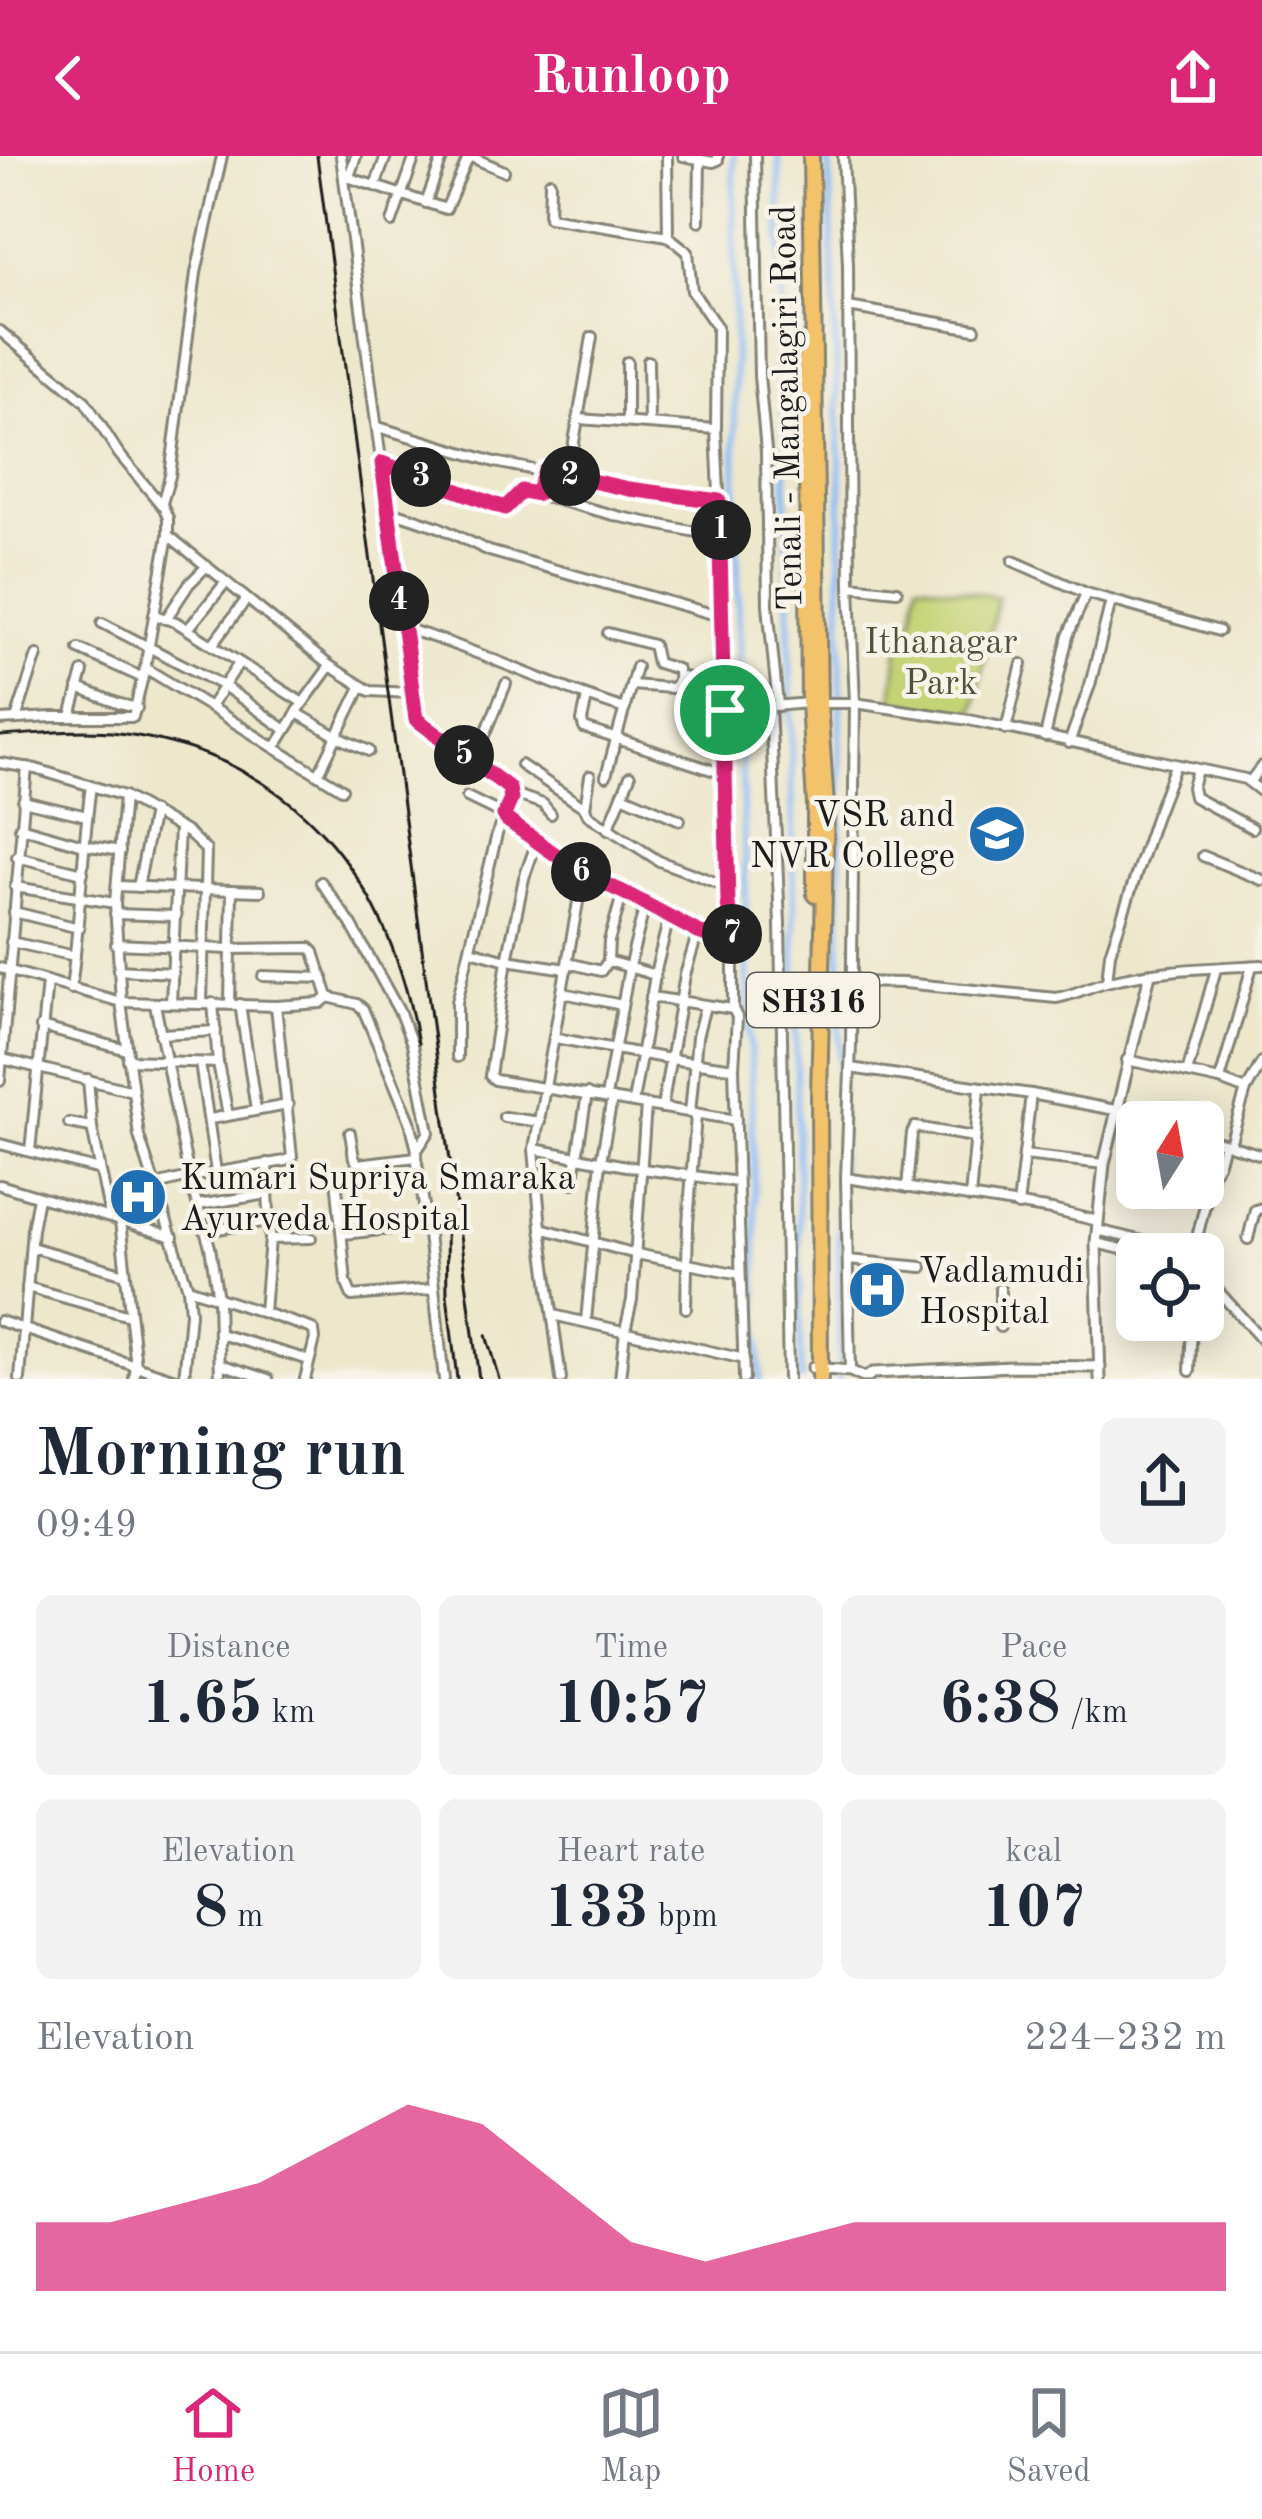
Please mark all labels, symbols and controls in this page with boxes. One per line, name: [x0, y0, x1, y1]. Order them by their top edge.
icon: back: [36, 45, 102, 111]
icon: share: [1160, 45, 1226, 111]
text: Runloop: [531, 51, 731, 105]
street label: Tenali - Mangalagiri Road: [767, 205, 811, 611]
pin: 2: [540, 446, 600, 506]
pin: 3: [391, 447, 451, 507]
text: 2: [560, 459, 580, 492]
text: 3: [411, 460, 431, 493]
pin: 1: [691, 500, 751, 560]
text: 1: [711, 513, 731, 546]
pin: 4: [369, 571, 429, 631]
text: 4: [389, 584, 409, 617]
park label: Ithanagar Park: [864, 626, 1018, 703]
pin: [674, 659, 776, 761]
icon: arrive: [692, 677, 758, 743]
pin: 5: [434, 725, 494, 785]
text: 5: [454, 738, 474, 771]
place label: VSR and NVR College: [750, 799, 955, 876]
school or university icon: VSR and NVR College: [966, 803, 1028, 865]
pin: 6: [551, 842, 611, 902]
text: 6: [571, 855, 591, 888]
pin: 7: [702, 904, 762, 964]
text: 7: [722, 917, 742, 950]
road number: SH316: [747, 973, 879, 1027]
north arrow: [1116, 1101, 1224, 1209]
map controls: [1116, 1101, 1224, 1341]
place label: Kumari Supriya Smaraka Ayurveda Hospital: [180, 1162, 576, 1239]
hospital icon: Kumari Supriya Smaraka Ayurveda Hospital: [107, 1166, 169, 1228]
button: locate: [1116, 1233, 1224, 1341]
place label: Vadlamudi Hospital: [919, 1255, 1084, 1332]
hospital icon: Vadlamudi Hospital: [846, 1259, 908, 1321]
button: share: [1100, 1418, 1226, 1544]
text: Morning run: [36, 1424, 406, 1490]
text: 09:49: [36, 1506, 137, 1545]
text: Distance: [166, 1632, 290, 1665]
text: Time: [594, 1632, 668, 1665]
text: Pace: [1000, 1632, 1067, 1665]
text: 1.65: [141, 1676, 263, 1736]
text: 10:57: [553, 1676, 709, 1736]
text: 6:38: [939, 1676, 1061, 1736]
text: km: [263, 1697, 315, 1730]
text: /km: [1061, 1697, 1128, 1730]
text: Elevation: [161, 1836, 295, 1869]
text: Heart rate: [557, 1836, 705, 1869]
text: kcal: [1005, 1836, 1062, 1869]
text: 8: [193, 1880, 228, 1940]
text: 133: [544, 1880, 648, 1940]
text: 107: [981, 1880, 1086, 1940]
text: m: [228, 1901, 263, 1934]
text: bpm: [648, 1901, 718, 1934]
text: Elevation: [36, 2019, 195, 2058]
text: 224–232 m: [1024, 2019, 1226, 2058]
tab: Home: [171, 2380, 255, 2493]
tab: Map: [598, 2380, 664, 2493]
tab: Saved: [1007, 2380, 1091, 2493]

